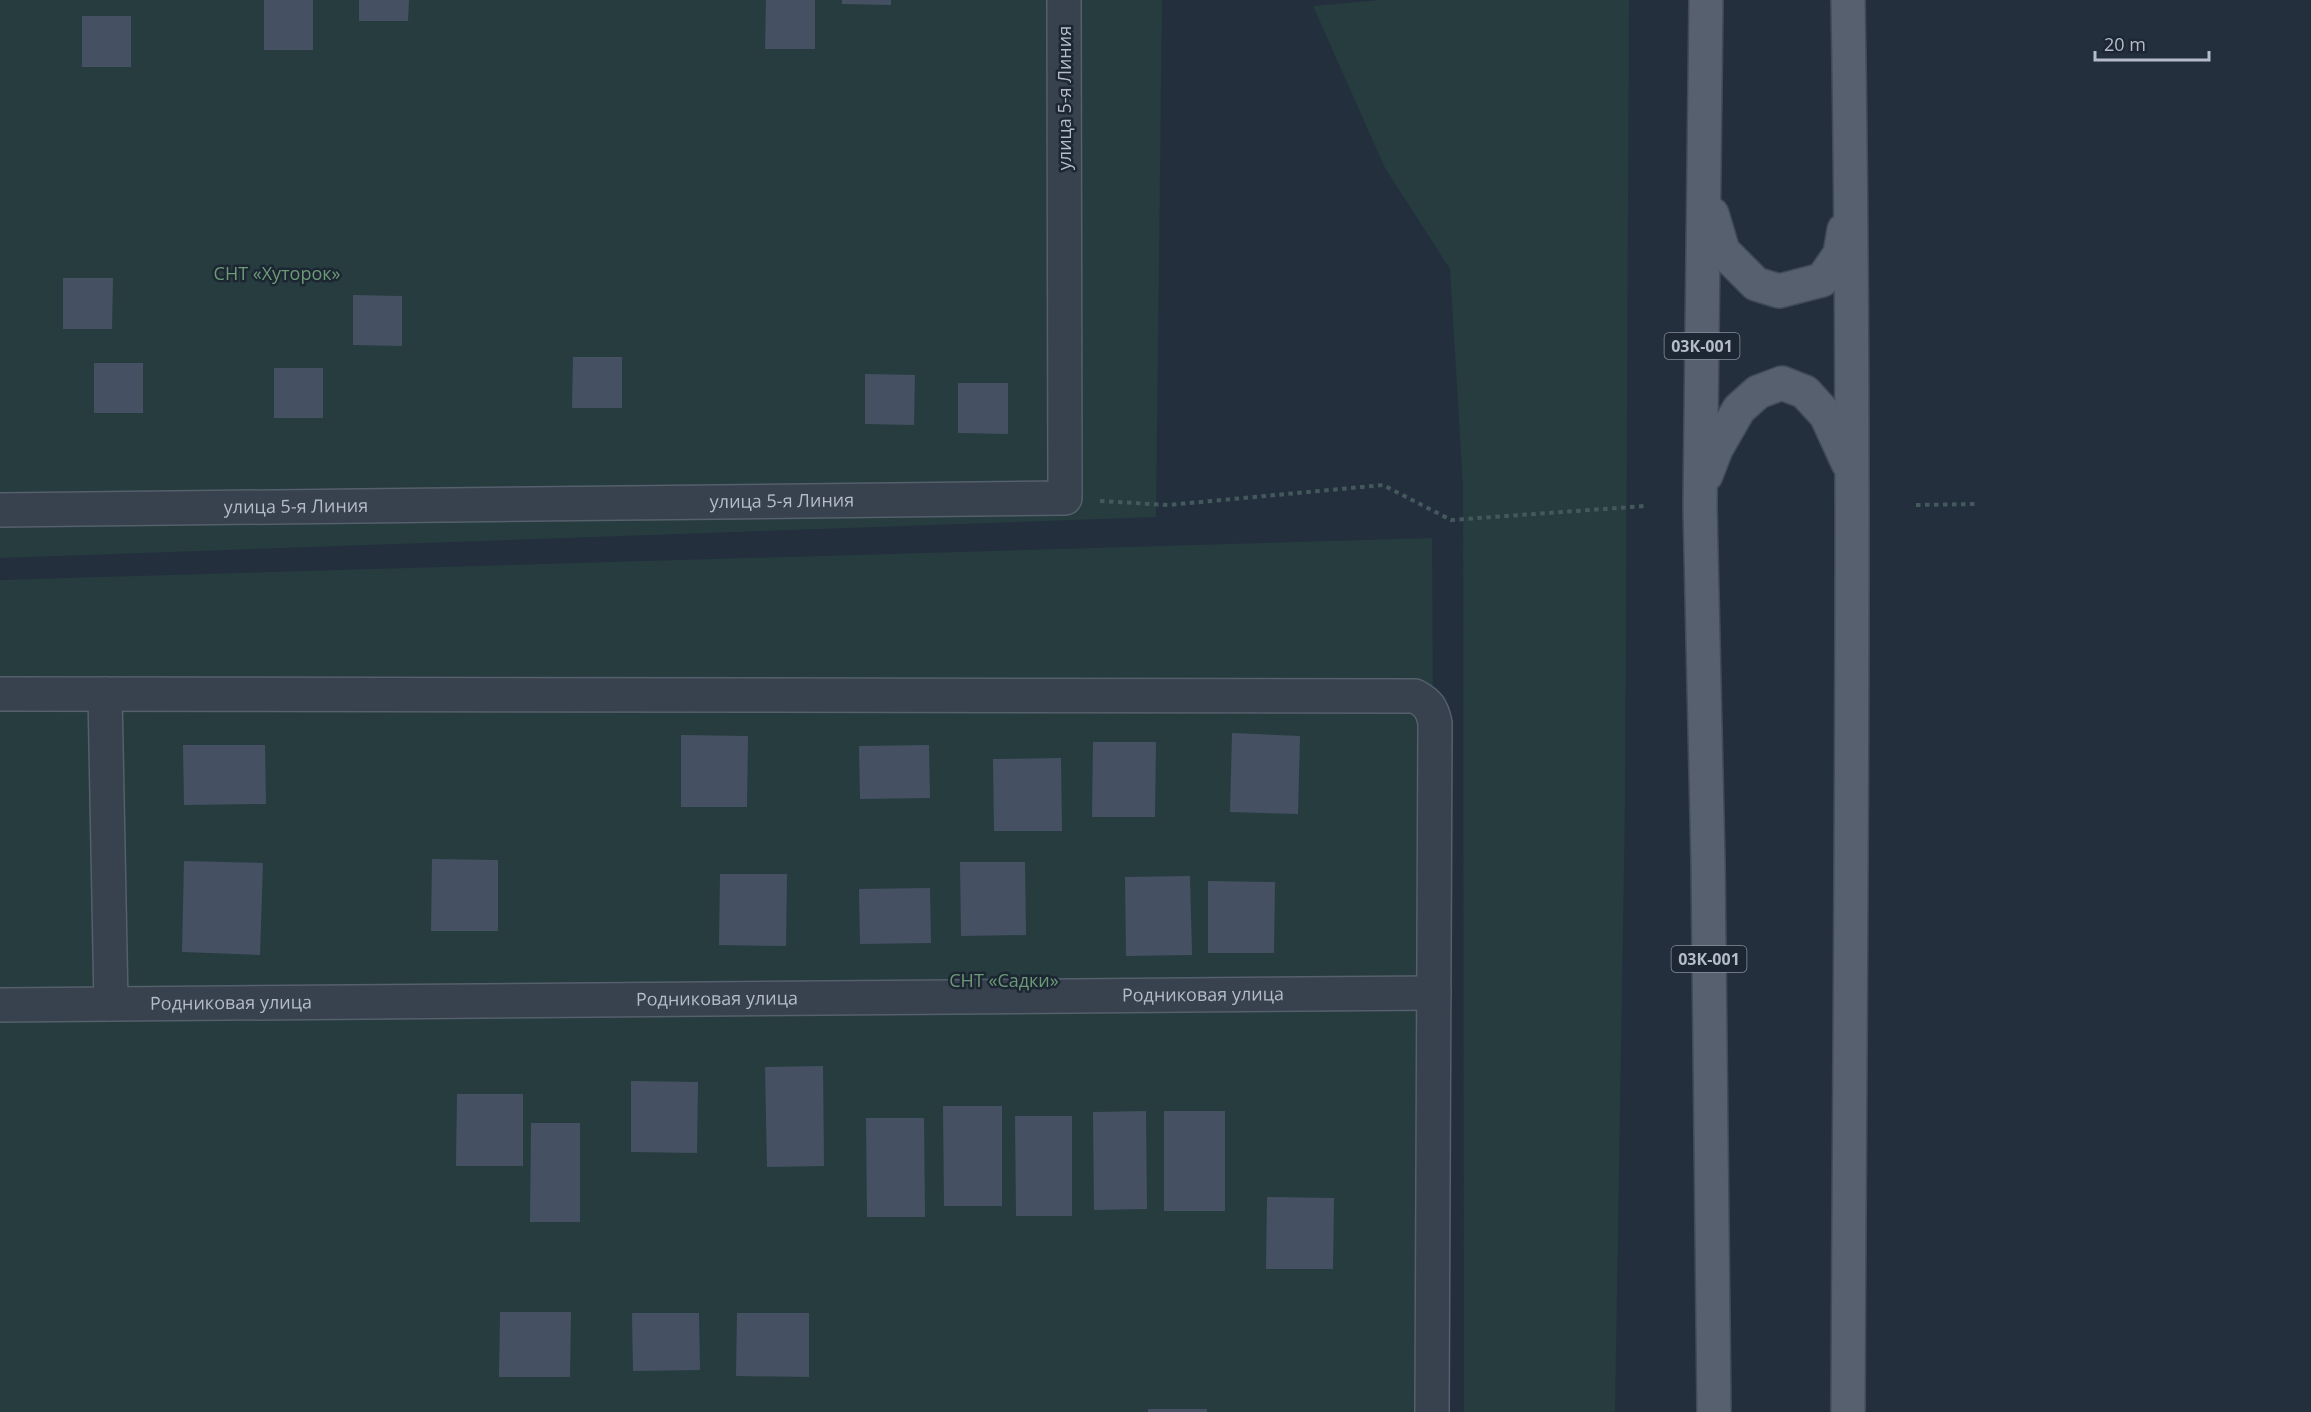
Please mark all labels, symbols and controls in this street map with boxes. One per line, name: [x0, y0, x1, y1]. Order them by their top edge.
scale bar: [2095, 24, 2209, 62]
street label: улица 5-я Линия: [1052, 26, 1076, 170]
text: 20 m: [2104, 32, 2146, 56]
park label: СНТ «Хуторок»: [214, 261, 341, 285]
road number: 03К-001: [1664, 333, 1740, 359]
street label: улица 5-я Линия: [710, 487, 854, 513]
street label: улица 5-я Линия: [224, 493, 368, 518]
road number: 03К-001: [1672, 946, 1746, 972]
park label: СНТ «Садки»: [949, 968, 1059, 992]
street label: Родниковая улица: [1122, 981, 1284, 1007]
street label: Родниковая улица: [636, 985, 798, 1011]
street label: Родниковая улица: [150, 989, 312, 1015]

